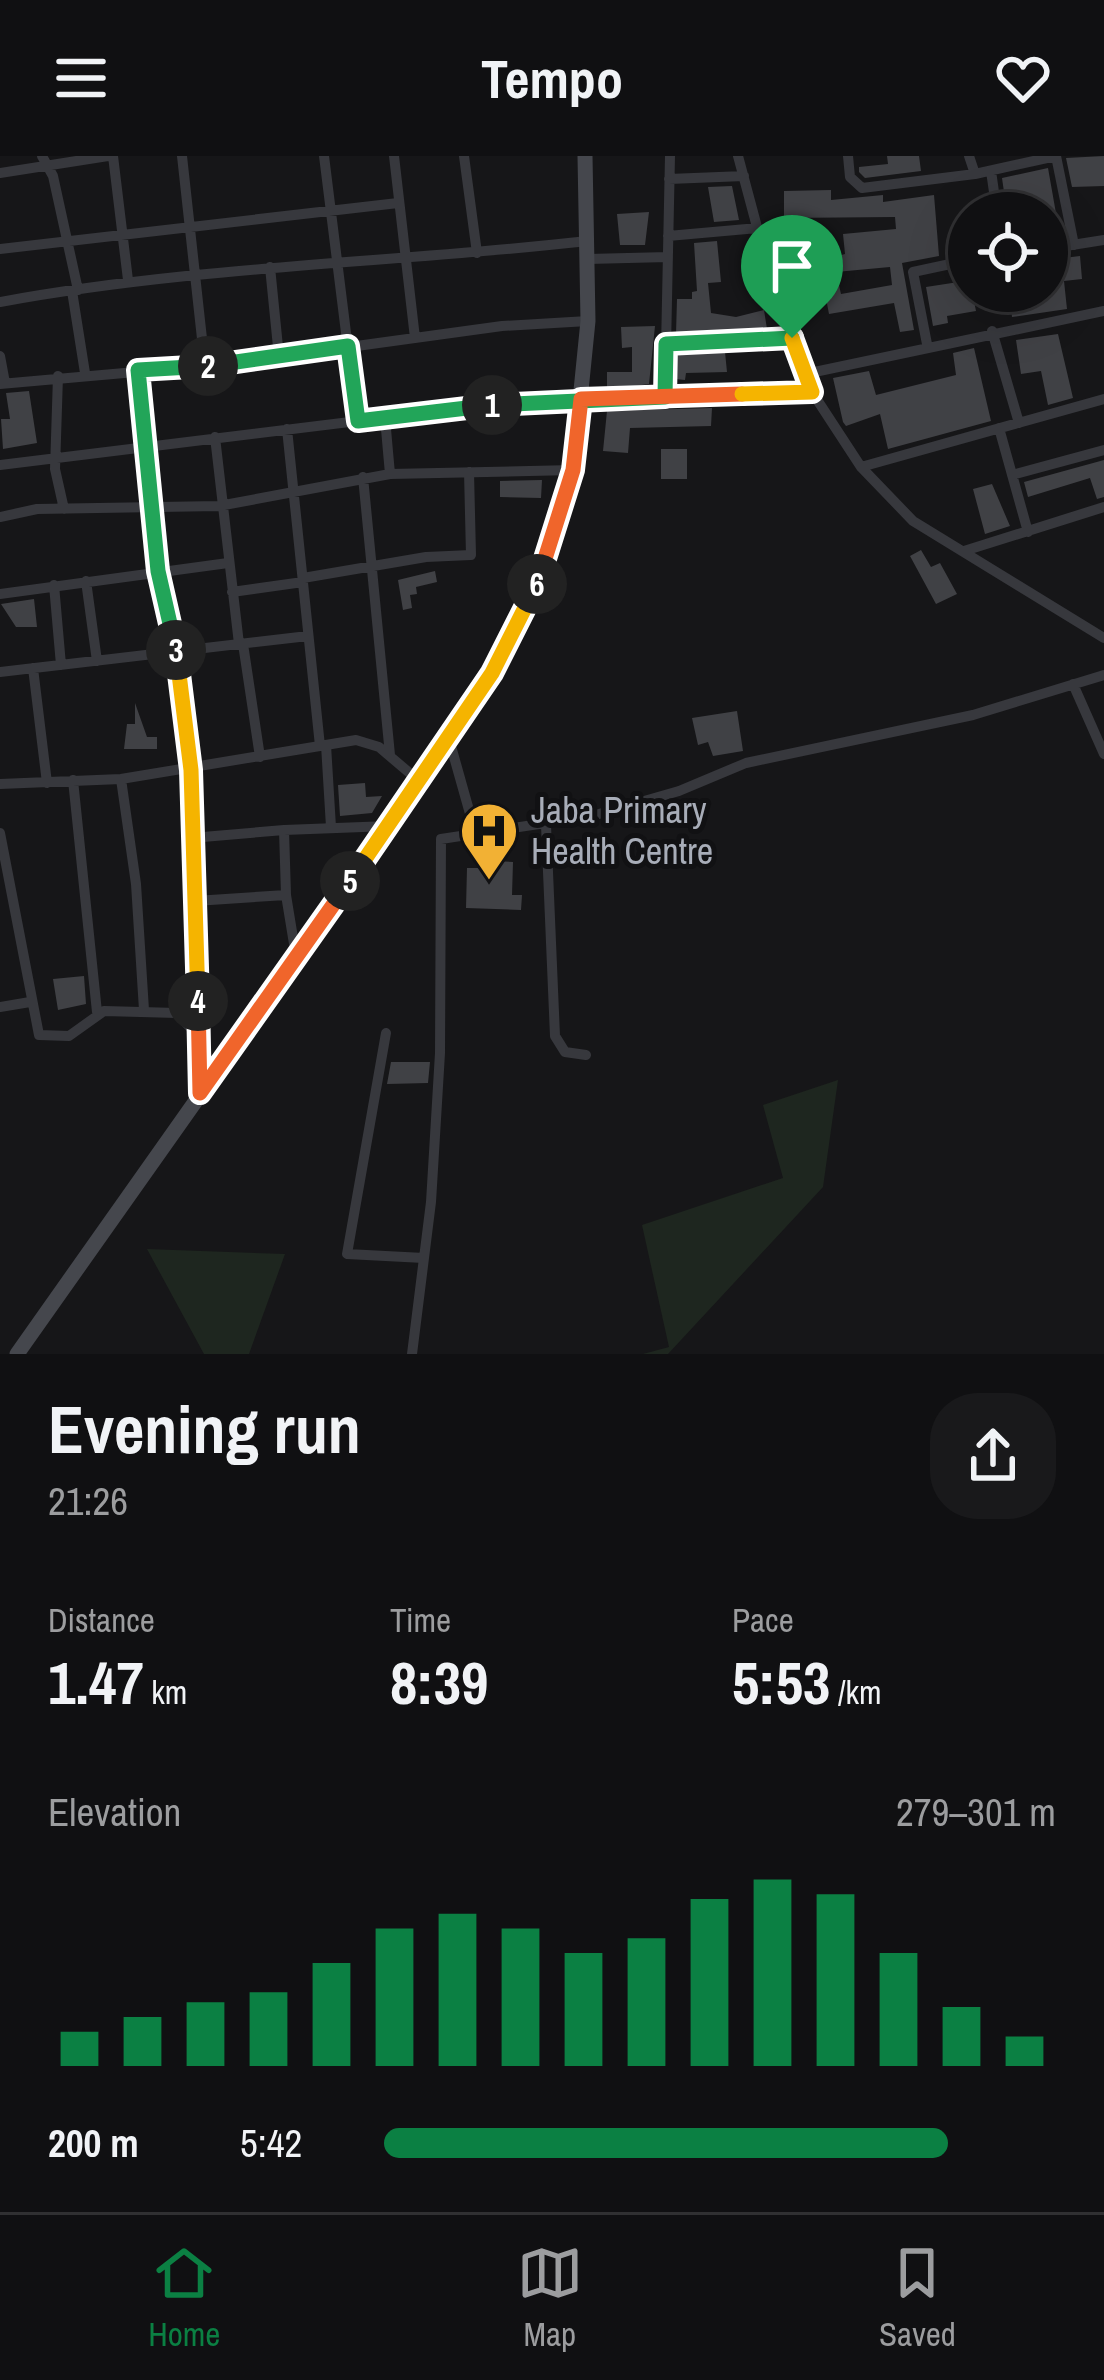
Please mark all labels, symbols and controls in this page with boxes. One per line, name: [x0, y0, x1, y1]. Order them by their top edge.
text: Tempo: [481, 42, 623, 115]
icon: menu: [48, 45, 114, 111]
icon: heart: [990, 45, 1056, 111]
map controls: [948, 192, 1068, 312]
button: locate: [948, 192, 1068, 312]
pin: [741, 215, 843, 338]
icon: arrive: [759, 233, 825, 299]
pin: 2: [178, 336, 238, 396]
text: 2: [200, 344, 216, 388]
pin: 1: [462, 375, 522, 435]
text: 1: [484, 383, 500, 427]
pin: 6: [507, 554, 567, 614]
text: 6: [529, 562, 545, 606]
pin: 3: [146, 620, 206, 680]
text: 3: [168, 628, 184, 672]
place label: Jaba Primary Health Centre: [531, 786, 713, 875]
hospital icon: Jaba Primary Health Centre: [458, 800, 520, 882]
pin: 5: [320, 851, 380, 911]
text: 5: [342, 859, 358, 903]
pin: 4: [168, 971, 228, 1031]
text: 4: [190, 979, 206, 1023]
text: Evening run: [48, 1385, 361, 1474]
button: share: [930, 1393, 1056, 1519]
text: 21:26: [48, 1475, 128, 1527]
text: Distance: [48, 1598, 155, 1642]
text: Time: [390, 1598, 451, 1642]
text: Pace: [732, 1598, 794, 1642]
text: 1.47: [48, 1642, 144, 1723]
text: 8:39: [390, 1642, 488, 1723]
text: 5:53: [732, 1642, 830, 1723]
text: km: [144, 1670, 187, 1714]
text: /km: [830, 1670, 882, 1714]
text: Elevation: [48, 1786, 181, 1838]
text: 279–301 m: [896, 1786, 1056, 1838]
text: 200 m: [48, 2117, 139, 2169]
text: 5:42: [240, 2117, 302, 2169]
tab: Home: [148, 2240, 220, 2356]
tab: Map: [517, 2240, 583, 2356]
tab: Saved: [879, 2240, 956, 2356]

